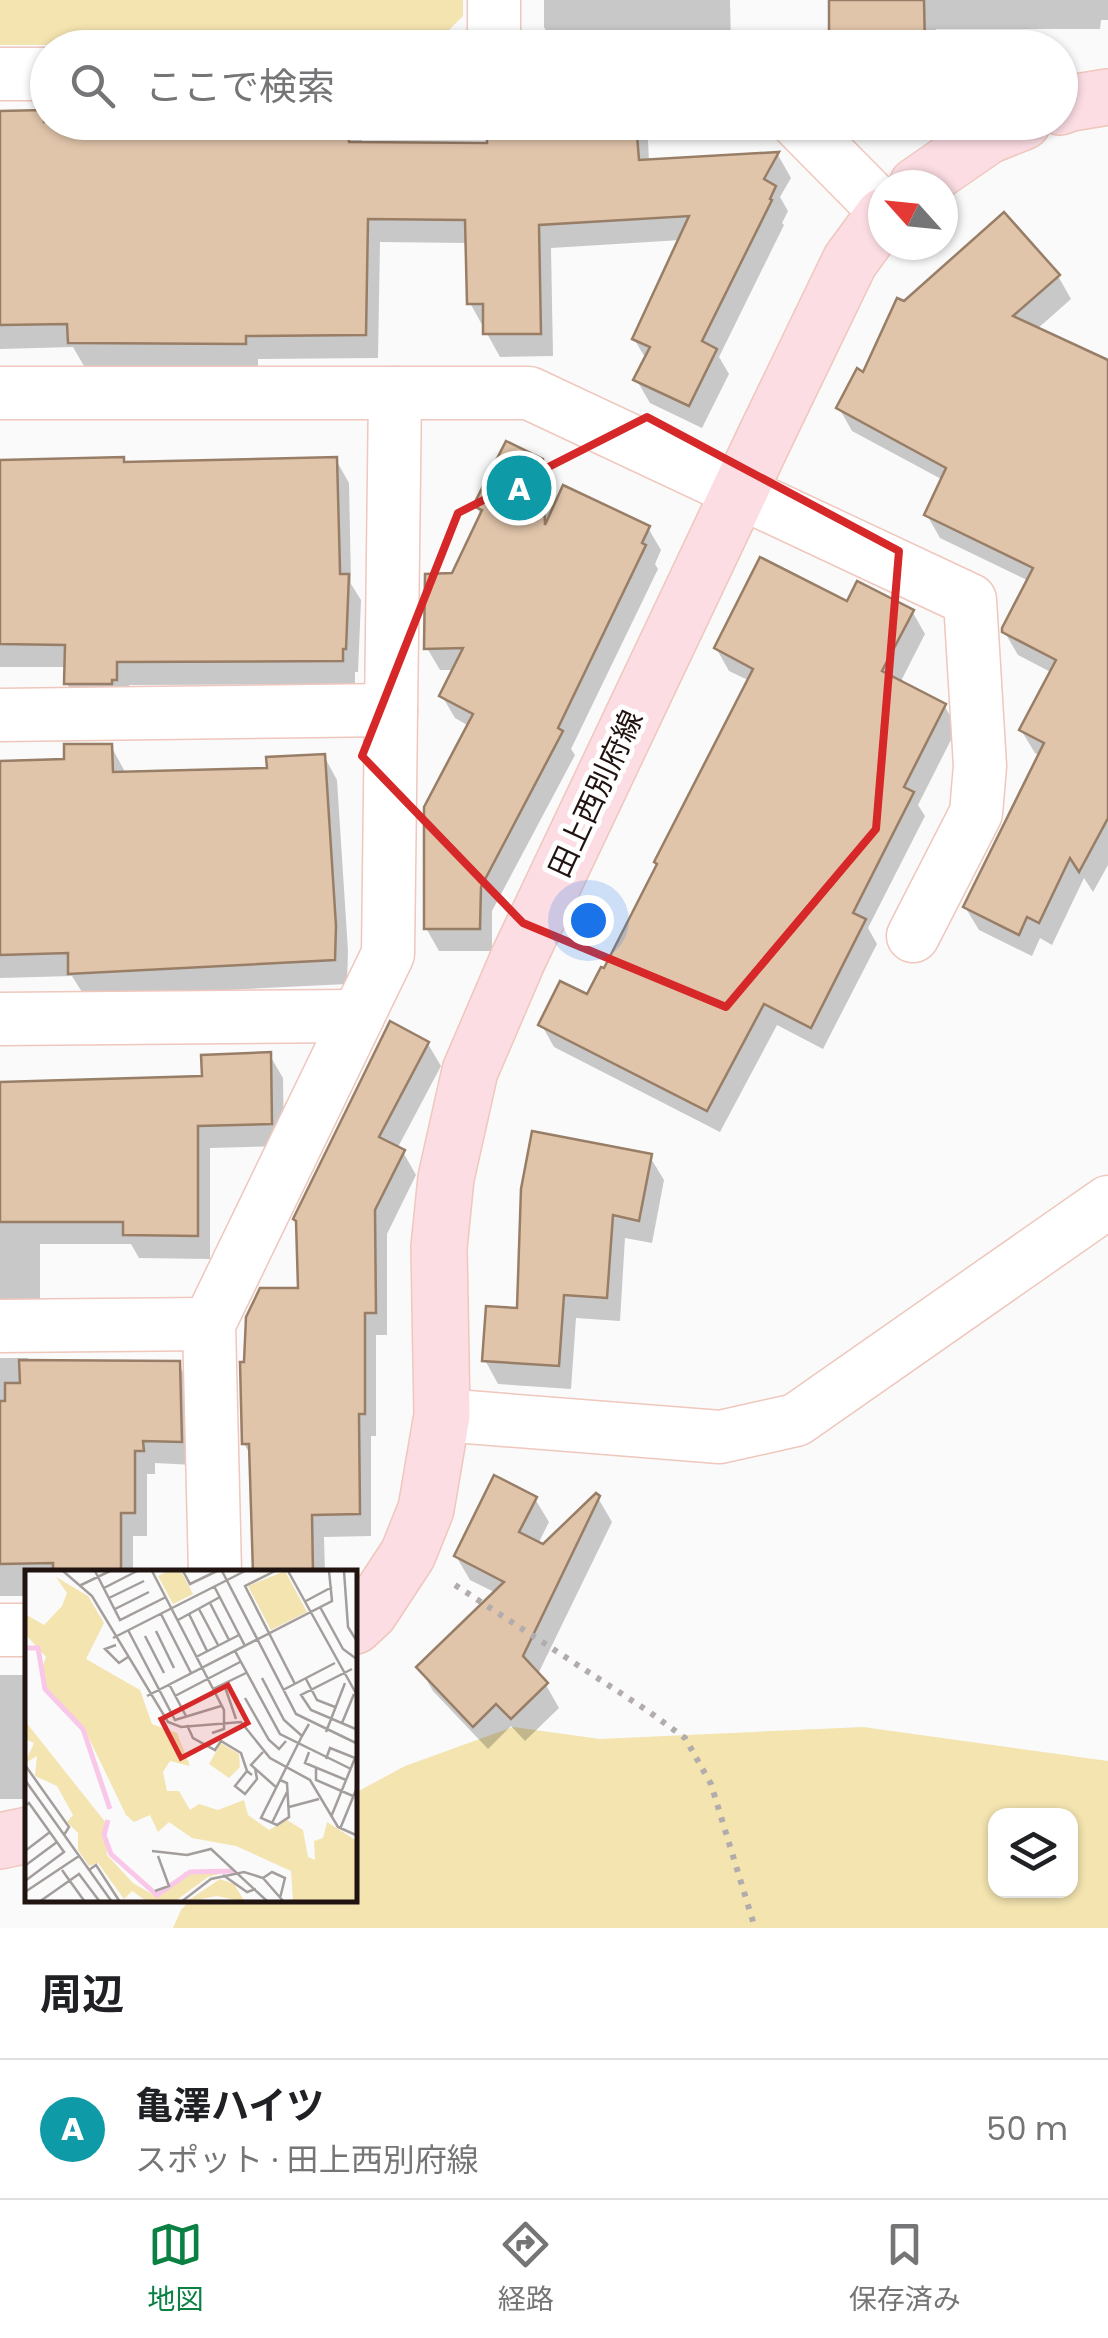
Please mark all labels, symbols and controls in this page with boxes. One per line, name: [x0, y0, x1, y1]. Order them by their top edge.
search box: [30, 30, 1078, 140]
icon: search: [65, 58, 120, 113]
text: ここで検索: [145, 60, 335, 113]
north arrow: [868, 170, 958, 260]
pin: A: [486, 450, 552, 526]
street label: 田上西別府線: [538, 703, 653, 884]
your location: [563, 895, 614, 946]
inset map: [25, 1570, 358, 1903]
map controls: [988, 1808, 1078, 1898]
button: layers: [988, 1808, 1078, 1898]
text: 周辺: [40, 1965, 124, 2024]
text: 亀澤ハイツ: [135, 2079, 324, 2132]
text: A: [61, 2106, 84, 2151]
text: 50 m: [986, 2106, 1068, 2151]
text: スポット · 田上西別府線: [135, 2137, 479, 2182]
tab: 地図: [147, 2217, 203, 2321]
tab: 経路: [498, 2217, 554, 2321]
tab: 保存済み: [849, 2217, 961, 2321]

